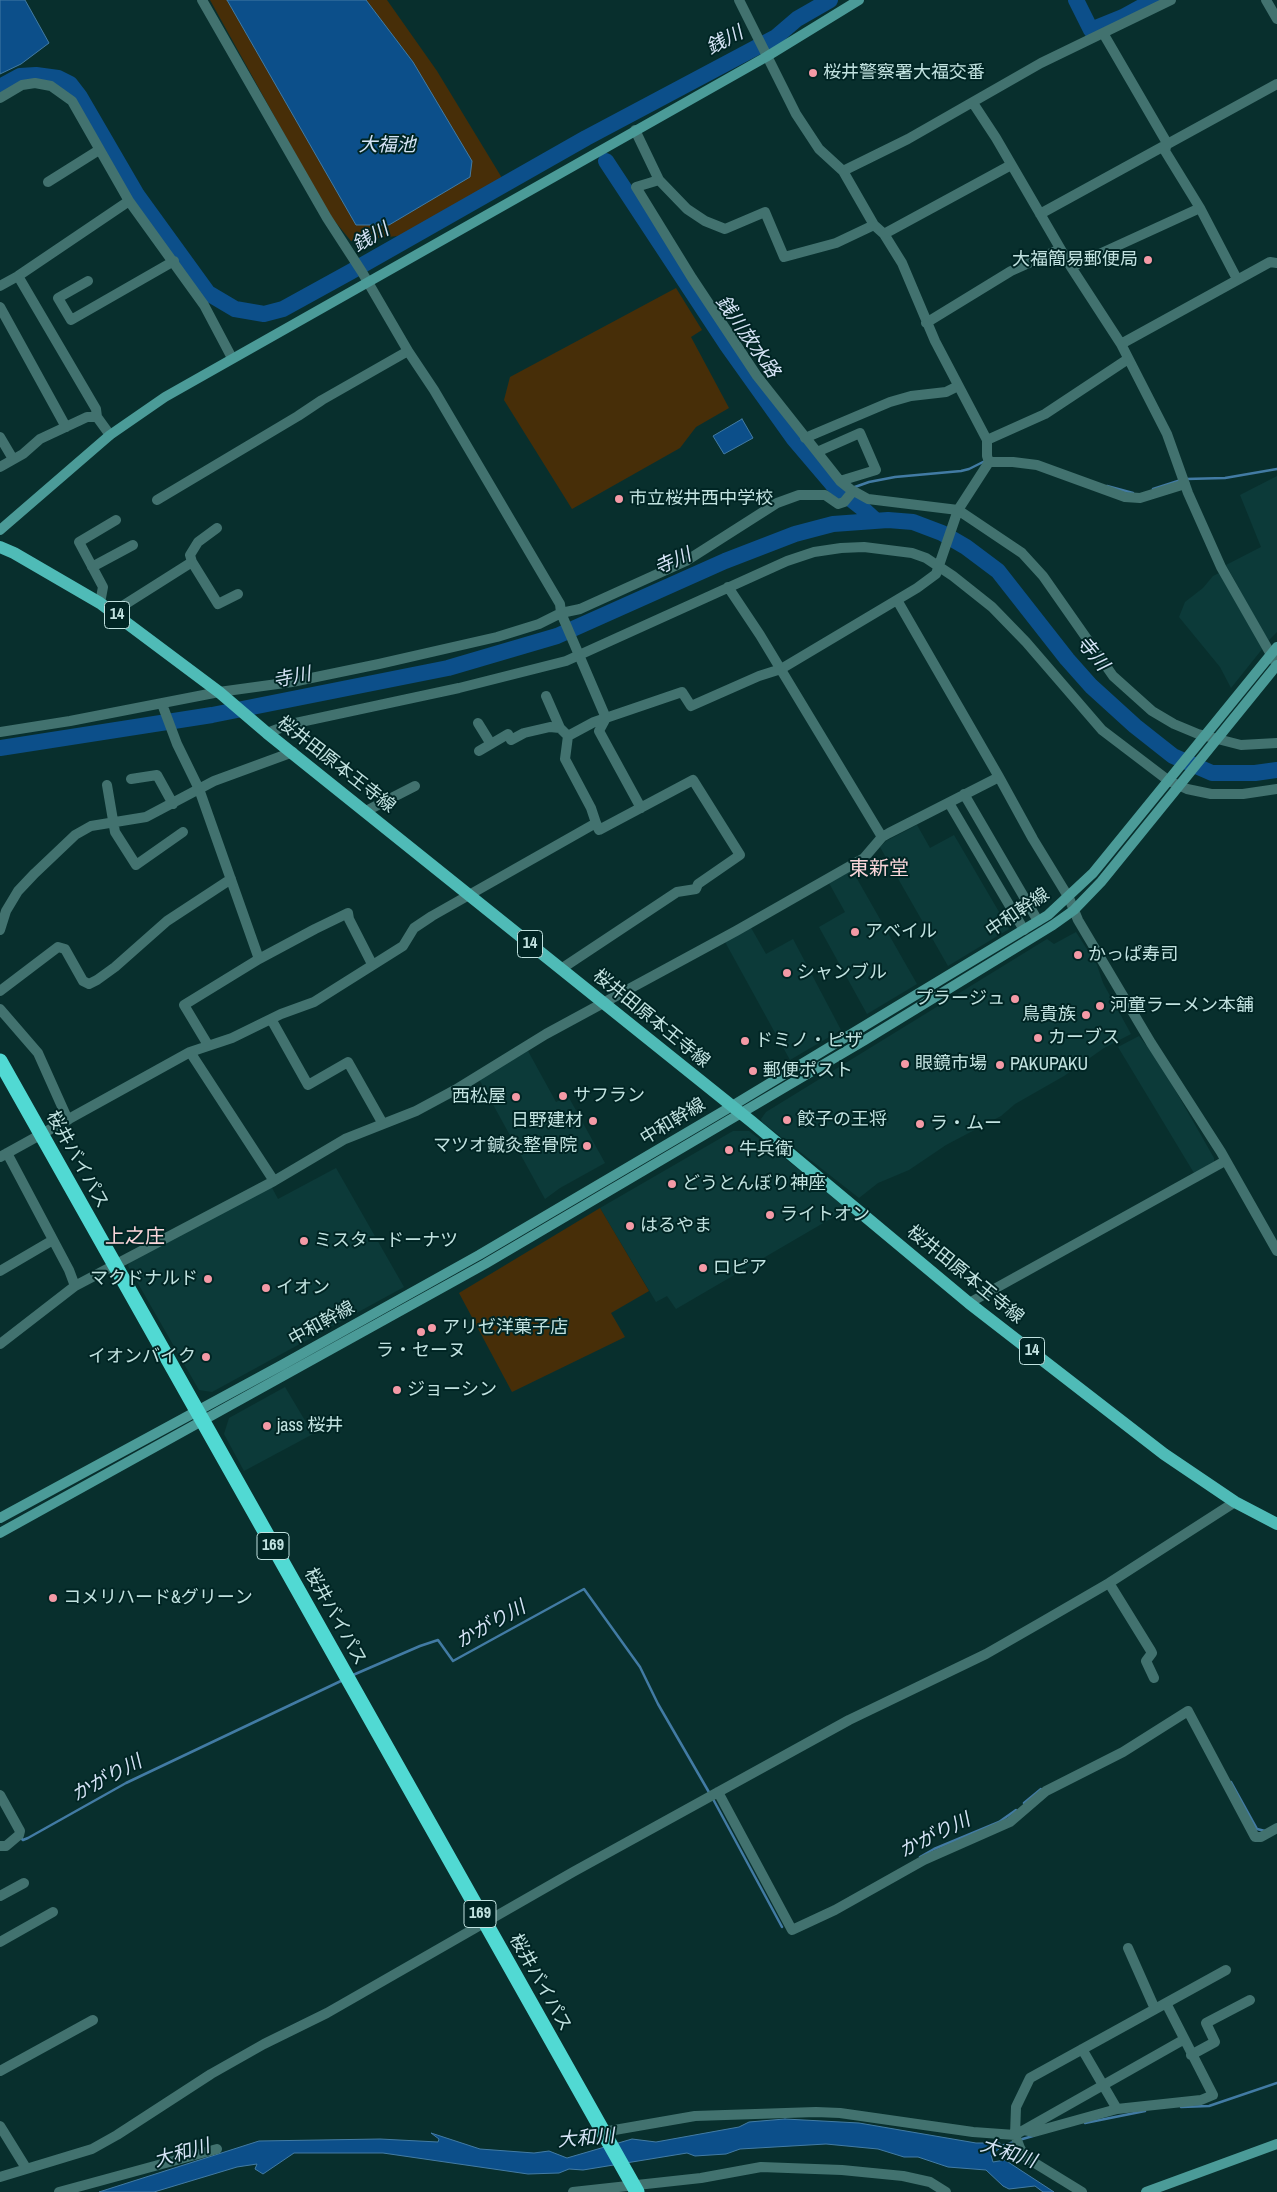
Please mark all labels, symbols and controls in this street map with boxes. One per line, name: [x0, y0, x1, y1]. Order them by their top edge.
water label: 銭川: [703, 22, 747, 60]
place label: 桜井警察署大福交番: [823, 62, 985, 84]
marker: 桜井警察署大福交番: [807, 67, 819, 79]
water label: 大福池: [359, 135, 415, 157]
water label: 銭川: [349, 219, 393, 257]
place label: 大福簡易郵便局: [1012, 249, 1138, 271]
marker: 大福簡易郵便局: [1142, 254, 1154, 266]
water label: 銭川放水路: [710, 292, 784, 382]
place label: 市立桜井西中学校: [629, 488, 773, 510]
marker: 市立桜井西中学校: [613, 493, 625, 505]
water label: 寺川: [651, 544, 695, 580]
road number: 14: [104, 602, 130, 628]
water label: 寺川: [1071, 632, 1113, 676]
water label: 寺川: [271, 663, 313, 693]
street label: 桜井田原本王寺線: [273, 712, 399, 818]
district label: 東新堂: [849, 858, 909, 882]
street label: 中和幹線: [982, 884, 1054, 942]
place label: アベイル: [865, 921, 937, 943]
marker: アベイル: [849, 926, 861, 938]
road number: 14: [518, 931, 542, 958]
place label: かっぱ寿司: [1088, 944, 1178, 966]
marker: かっぱ寿司: [1072, 949, 1084, 961]
place label: シャンブル: [797, 962, 887, 984]
street label: 桜井田原本王寺線: [588, 965, 714, 1073]
marker: シャンブル: [781, 967, 793, 979]
place label: プラージュ: [915, 988, 1005, 1010]
marker: プラージュ: [1009, 993, 1021, 1005]
place label: 河童ラーメン本舗: [1110, 995, 1254, 1017]
marker: 河童ラーメン本舗: [1094, 1000, 1106, 1012]
place label: 鳥貴族: [1022, 1004, 1076, 1026]
marker: 鳥貴族: [1080, 1009, 1092, 1021]
place label: カーブス: [1048, 1027, 1120, 1049]
place label: ドミノ・ピザ: [755, 1030, 863, 1052]
marker: カーブス: [1032, 1032, 1044, 1044]
marker: ドミノ・ピザ: [739, 1035, 751, 1047]
place label: 眼鏡市場: [915, 1053, 987, 1075]
place label: PAKUPAKU: [1010, 1054, 1088, 1076]
marker: 眼鏡市場: [899, 1058, 911, 1070]
marker: PAKUPAKU: [994, 1059, 1006, 1071]
place label: 郵便ポスト: [763, 1060, 853, 1082]
marker: 郵便ポスト: [747, 1065, 759, 1077]
place label: サフラン: [573, 1085, 645, 1107]
place label: 西松屋: [452, 1086, 506, 1108]
marker: サフラン: [557, 1090, 569, 1102]
marker: 西松屋: [510, 1091, 522, 1103]
street label: 中和幹線: [637, 1094, 709, 1150]
street label: 桜井バイパス: [41, 1108, 113, 1212]
place label: 餃子の王将: [797, 1109, 887, 1131]
place label: 日野建材: [511, 1110, 583, 1132]
place label: ラ・ムー: [930, 1113, 1002, 1135]
marker: 餃子の王将: [781, 1114, 793, 1126]
marker: 日野建材: [587, 1115, 599, 1127]
marker: ラ・ムー: [914, 1118, 926, 1130]
place label: マツオ鍼灸整骨院: [433, 1135, 577, 1157]
place label: 牛兵衛: [739, 1139, 793, 1161]
marker: マツオ鍼灸整骨院: [581, 1140, 593, 1152]
marker: 牛兵衛: [723, 1144, 735, 1156]
place label: どうとんぼり神座: [682, 1173, 826, 1195]
marker: どうとんぼり神座: [666, 1178, 678, 1190]
place label: ライトオン: [780, 1204, 870, 1226]
marker: ライトオン: [764, 1209, 776, 1221]
place label: はるやま: [640, 1215, 712, 1237]
marker: はるやま: [624, 1220, 636, 1232]
street label: 桜井田原本王寺線: [902, 1221, 1028, 1329]
district label: 上之庄: [105, 1226, 165, 1250]
place label: ミスタードーナツ: [314, 1230, 458, 1252]
marker: ミスタードーナツ: [298, 1235, 310, 1247]
place label: ロピア: [713, 1257, 767, 1279]
marker: ロピア: [697, 1262, 709, 1274]
place label: マクドナルド: [90, 1268, 198, 1290]
marker: マクドナルド: [202, 1273, 214, 1285]
place label: イオン: [276, 1277, 330, 1299]
marker: イオン: [260, 1282, 272, 1294]
street label: 中和幹線: [285, 1297, 359, 1351]
place label: アリゼ洋菓子店: [442, 1317, 568, 1339]
marker: アリゼ洋菓子店: [426, 1322, 438, 1334]
marker: ラ・セーヌ: [415, 1326, 427, 1338]
road number: 14: [1020, 1338, 1044, 1364]
place label: ラ・セーヌ: [376, 1340, 466, 1362]
place label: イオンバイク: [88, 1346, 196, 1368]
marker: イオンバイク: [200, 1351, 212, 1363]
place label: ジョーシン: [407, 1379, 497, 1401]
marker: ジョーシン: [391, 1384, 403, 1396]
place label: jass 桜井: [277, 1415, 343, 1437]
marker: jass 桜井: [261, 1420, 273, 1432]
road number: 169: [257, 1532, 289, 1560]
street label: 桜井バイパス: [299, 1565, 371, 1669]
place label: コメリハード&グリーン: [63, 1587, 253, 1609]
marker: コメリハード&グリーン: [47, 1592, 59, 1604]
water label: かがり川: [452, 1597, 530, 1653]
water label: かがり川: [68, 1751, 146, 1807]
water label: かがり川: [896, 1809, 974, 1863]
road number: 169: [464, 1900, 496, 1928]
street label: 桜井バイパス: [504, 1931, 576, 2035]
water label: 大和川: [557, 2125, 615, 2153]
water label: 大和川: [977, 2134, 1039, 2174]
water label: 大和川: [151, 2135, 213, 2173]

